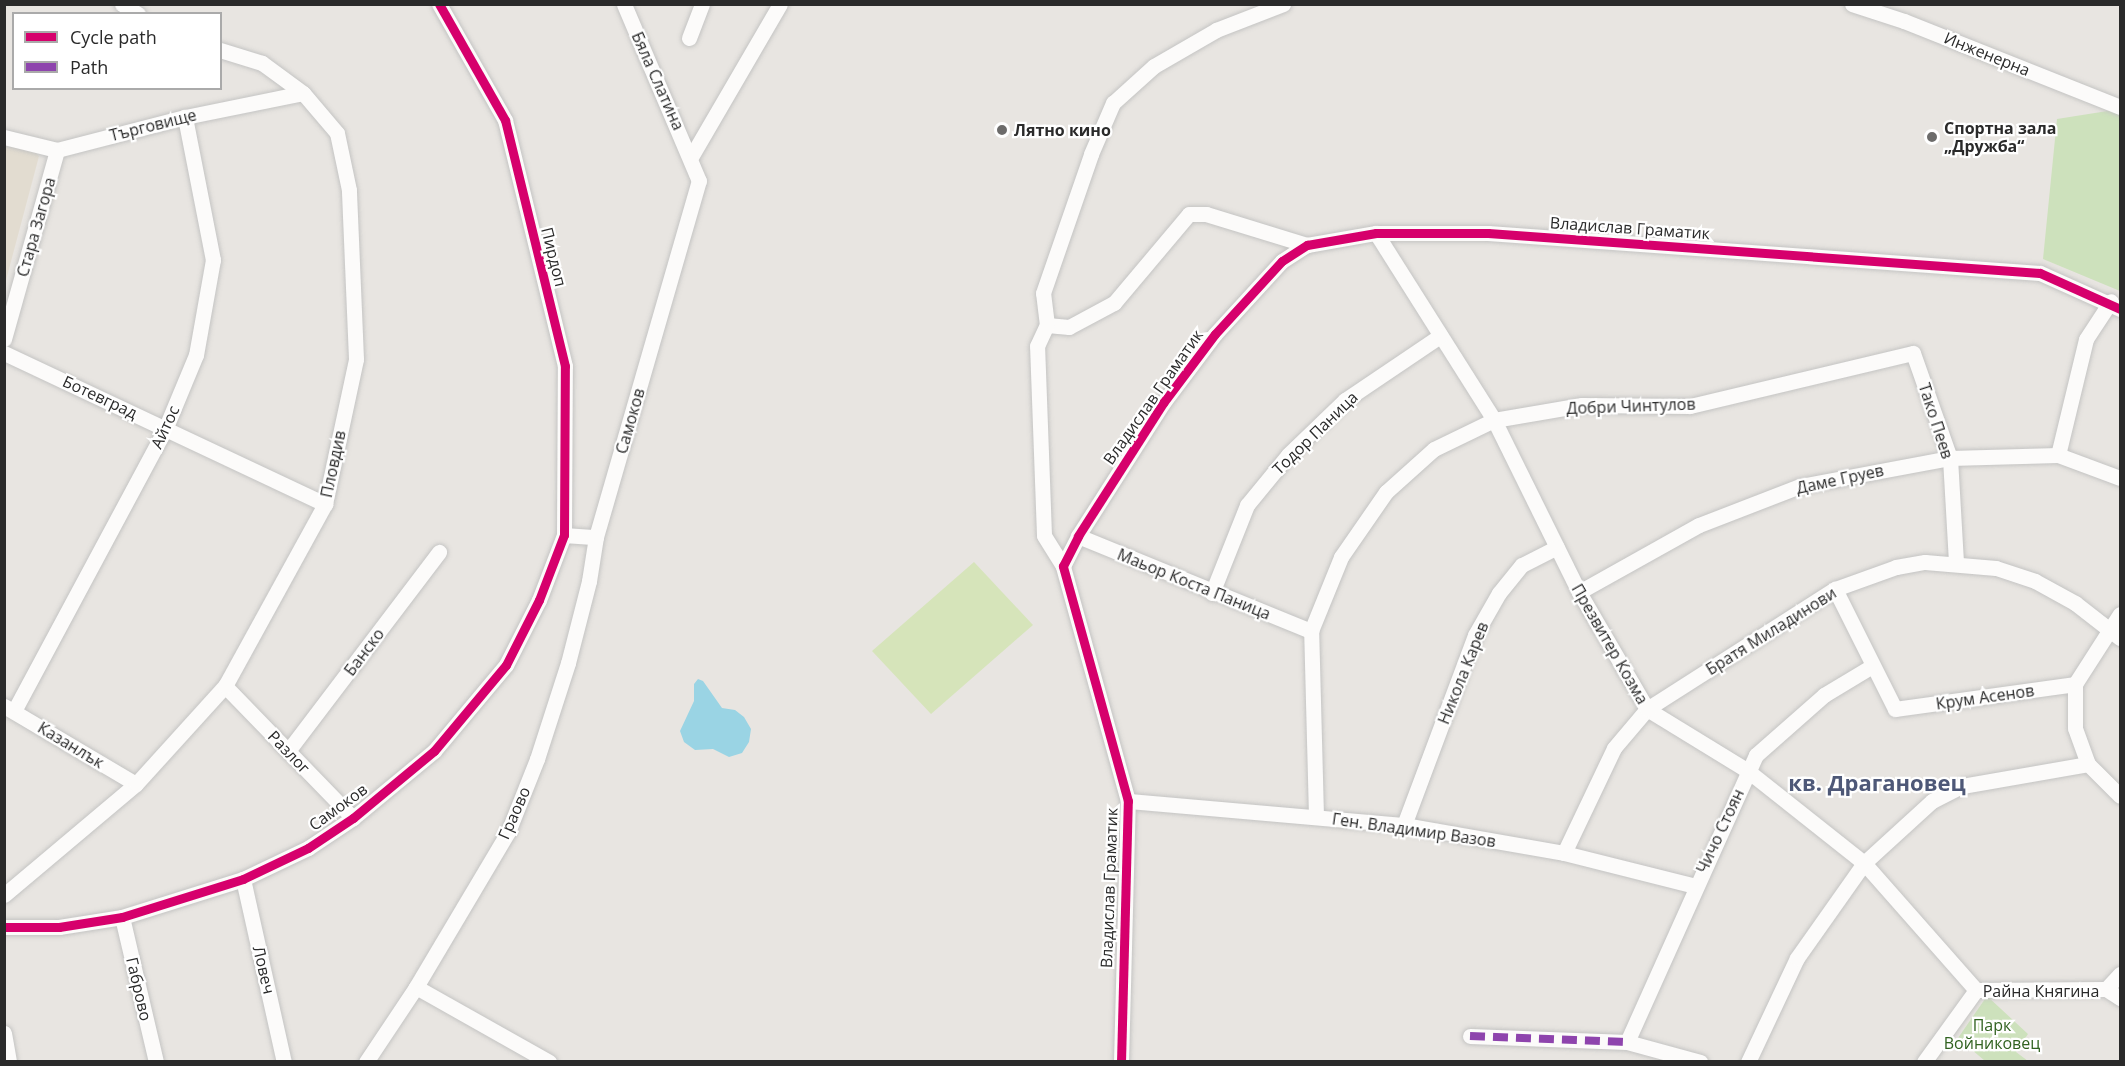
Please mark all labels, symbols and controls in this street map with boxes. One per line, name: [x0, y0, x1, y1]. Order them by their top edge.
legend: [12, 12, 222, 90]
text: Cycle path: [70, 25, 157, 49]
street label: Инженерна: [1941, 28, 2033, 80]
street label: Бяла Слатина: [628, 29, 688, 133]
text: Path: [70, 55, 108, 79]
street label: Търговище: [108, 105, 198, 145]
place label: Спортна зала „Дружба“: [1944, 118, 2056, 156]
place label: Лятно кино: [1014, 120, 1111, 140]
marker: Лятно кино: [995, 123, 1009, 137]
marker: Спортна зала „Дружба“: [1925, 130, 1939, 144]
street label: Стара Загора: [13, 175, 59, 279]
street label: Владислав Граматик: [1549, 213, 1711, 243]
street label: Пирдоп: [537, 225, 571, 289]
street label: Владислав Граматик: [1099, 326, 1207, 468]
street label: Ботевград: [60, 371, 140, 423]
street label: Тако Пеев: [1915, 381, 1957, 461]
street label: Самоков: [611, 386, 649, 456]
street label: Тодор Паница: [1268, 388, 1362, 478]
street label: Добри Чинтулов: [1566, 394, 1696, 418]
street label: Айтос: [147, 403, 183, 451]
street label: Пловдив: [317, 429, 349, 499]
street label: Даме Груев: [1794, 460, 1886, 498]
street label: Маьор Коста Паница: [1115, 544, 1273, 624]
street label: Презвитер Козма: [1568, 580, 1652, 708]
street label: Братя Миладинови: [1702, 583, 1840, 679]
street label: Никола Карев: [1434, 619, 1492, 727]
street label: Банско: [340, 625, 388, 679]
street label: Крум Асенов: [1935, 681, 2035, 713]
street label: Казанлък: [34, 718, 108, 772]
street label: Разлог: [264, 727, 314, 777]
district label: кв. Драгановец: [1788, 770, 1966, 796]
street label: Самоков: [305, 779, 371, 835]
street label: Граово: [494, 784, 534, 842]
street label: Чичо Стоян: [1692, 786, 1748, 876]
street label: Владислав Граматик: [1097, 808, 1121, 968]
street label: Ген. Владимир Вазов: [1331, 809, 1497, 851]
street label: Ловеч: [249, 944, 279, 996]
street label: Габрово: [122, 955, 156, 1023]
street label: Райна Княгина: [1983, 981, 2099, 1001]
park label: Парк Войниковец: [1944, 1015, 2040, 1053]

